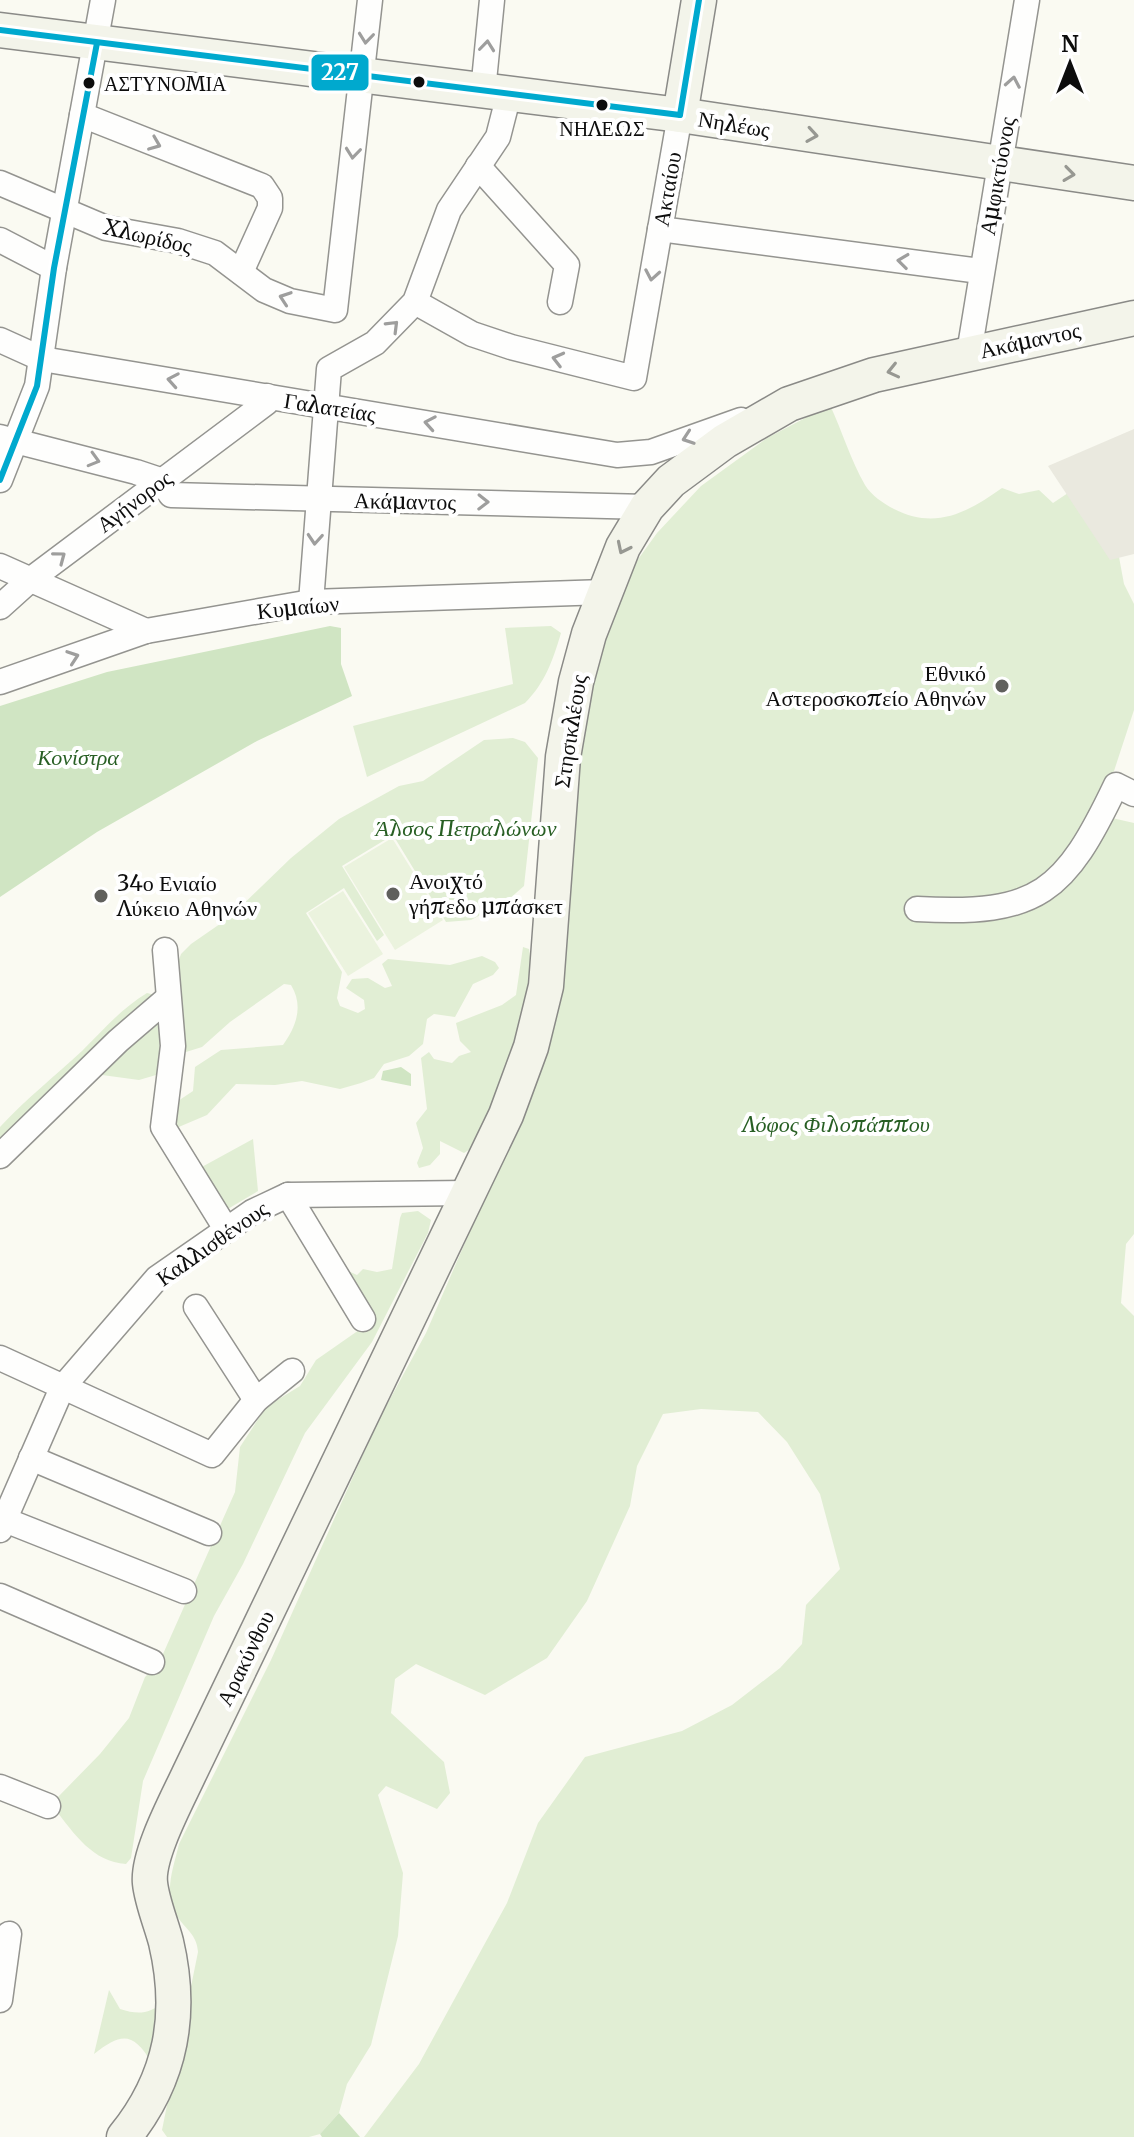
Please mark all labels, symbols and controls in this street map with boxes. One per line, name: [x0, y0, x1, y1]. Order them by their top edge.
north arrow: [1030, 24, 1110, 104]
text: N: [1061, 30, 1079, 58]
one-way arrow: [357, 32, 374, 45]
one-way arrow: [479, 39, 496, 52]
line badge: 227: [310, 53, 370, 92]
text: 227: [321, 58, 359, 86]
place label: ΑΣΤΥΝΟΜΙΑ: [104, 71, 227, 96]
unlabelled marker: [411, 74, 427, 90]
marker: ΑΣΤΥΝΟΜΙΑ: [81, 75, 97, 91]
one-way arrow: [1004, 75, 1021, 89]
marker: ΝΗΛΕΩΣ: [594, 97, 610, 113]
street label: Νηλέως: [696, 104, 772, 144]
street label: Αμφικτύονος: [973, 114, 1021, 237]
place label: ΝΗΛΕΩΣ: [559, 116, 645, 141]
one-way arrow: [805, 126, 819, 143]
one-way arrow: [147, 134, 161, 150]
one-way arrow: [345, 147, 362, 160]
street label: Ακταίου: [647, 149, 687, 228]
one-way arrow: [1062, 165, 1076, 182]
street label: Χλωρίδος: [101, 212, 195, 260]
one-way arrow: [896, 253, 910, 270]
one-way arrow: [644, 268, 661, 282]
one-way arrow: [279, 291, 293, 308]
street label: Ακάμαντος: [977, 316, 1083, 364]
one-way arrow: [384, 321, 398, 335]
one-way arrow: [552, 352, 565, 369]
one-way arrow: [887, 361, 901, 378]
one-way arrow: [167, 373, 180, 390]
street label: Γαλατείας: [282, 386, 378, 428]
one-way arrow: [423, 416, 437, 433]
one-way arrow: [682, 429, 696, 445]
one-way arrow: [86, 450, 100, 467]
street label: Αγήνορος: [91, 463, 177, 538]
street label: Ακάμαντος: [354, 486, 457, 516]
one-way arrow: [477, 493, 490, 511]
one-way arrow: [307, 533, 324, 546]
one-way arrow: [617, 540, 633, 555]
one-way arrow: [51, 552, 66, 566]
street label: Κυμαίων: [256, 589, 340, 625]
one-way arrow: [65, 650, 79, 666]
place label: Εθνικό Αστεροσκοπείο Αθηνών: [766, 659, 986, 712]
street label: Στησικλέους: [547, 672, 593, 790]
marker: Εθνικό Αστεροσκοπείο Αθηνών: [993, 677, 1011, 695]
park label: Κονίστρα: [36, 743, 119, 771]
park label: Άλσος Πετραλώνων: [374, 814, 557, 842]
place label: Ανοιχτό γήπεδο μπάσκετ: [408, 867, 563, 920]
place label: 34ο Ενιαίο Λύκειο Αθηνών: [116, 869, 257, 922]
marker: Ανοιχτό γήπεδο μπάσκετ: [384, 885, 402, 903]
marker: 34ο Ενιαίο Λύκειο Αθηνών: [92, 887, 110, 905]
park label: Λόφος Φιλοπάππου: [740, 1110, 930, 1138]
street label: Καλλισθένους: [151, 1194, 274, 1292]
street label: Αρακύνθου: [210, 1606, 280, 1710]

